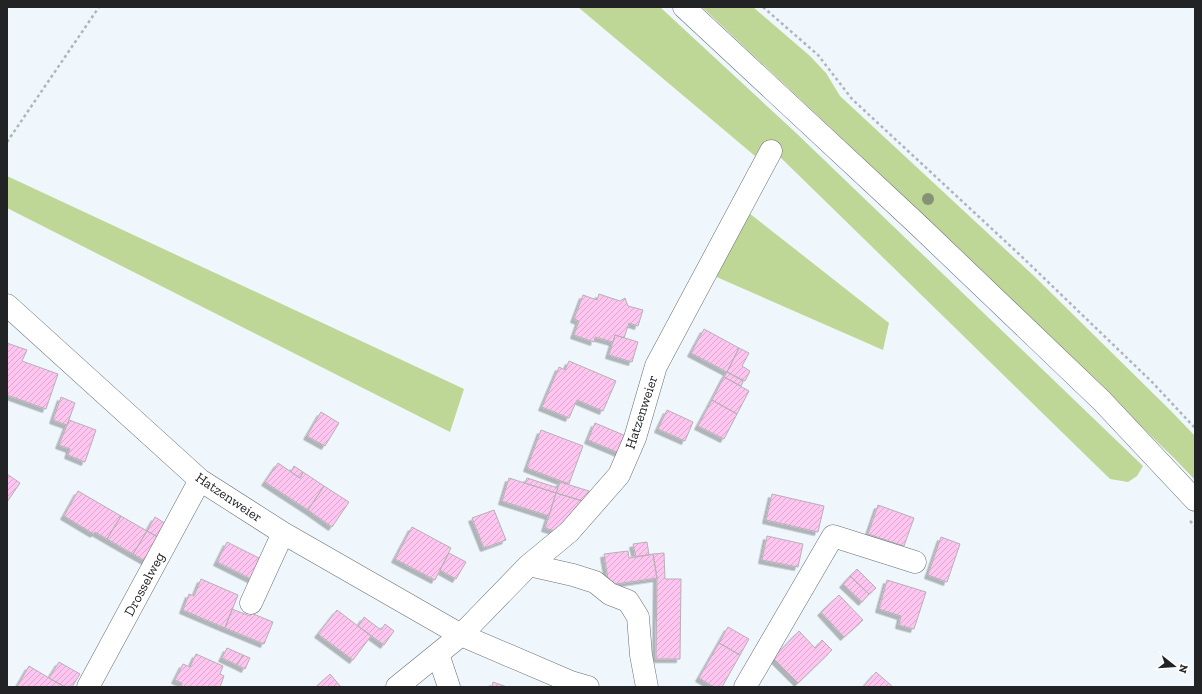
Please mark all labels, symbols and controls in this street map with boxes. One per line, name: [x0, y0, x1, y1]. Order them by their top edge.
street label: Hatzenweier: [622, 373, 661, 451]
street label: Hatzenweier: [192, 469, 265, 526]
street label: Drosselweg: [120, 549, 169, 619]
north arrow: [1154, 646, 1194, 686]
text: N: [1175, 663, 1191, 675]

